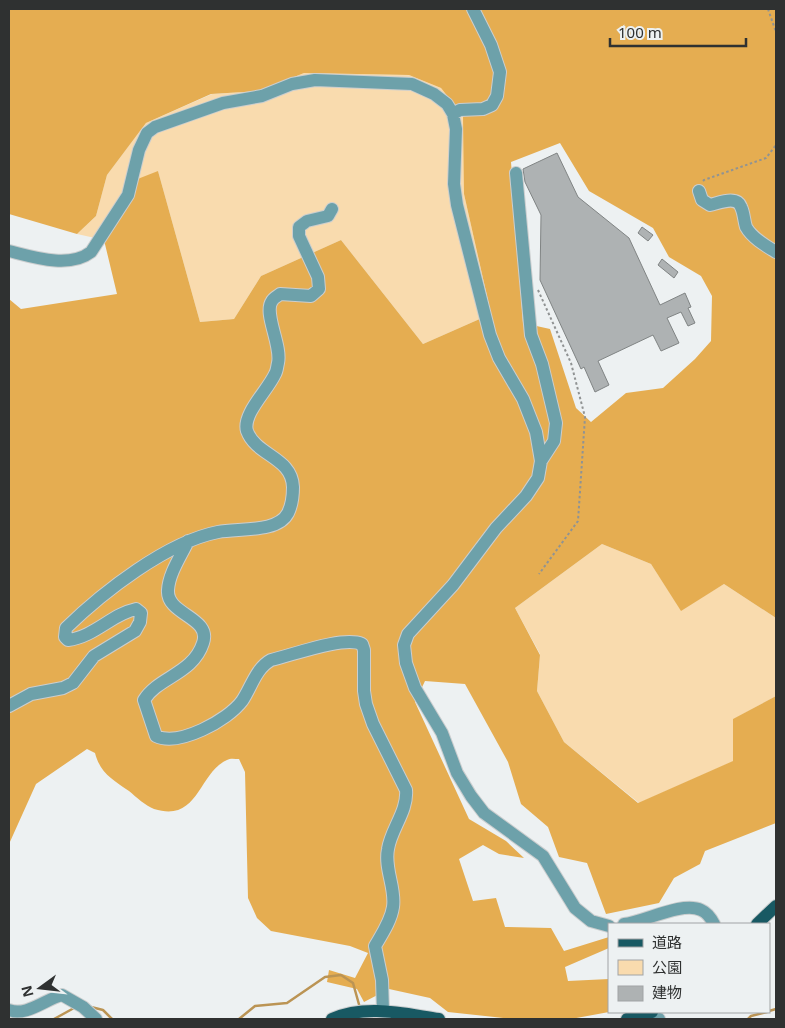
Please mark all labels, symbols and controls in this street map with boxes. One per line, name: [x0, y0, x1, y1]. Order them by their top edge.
scale bar: [610, 15, 746, 47]
text: 100 m: [618, 22, 662, 42]
legend: [608, 923, 770, 1013]
text: 道路: [652, 932, 682, 952]
text: 公園: [652, 957, 682, 977]
north arrow: [15, 963, 65, 1013]
text: 建物: [652, 982, 682, 1002]
text: N: [16, 984, 38, 999]

